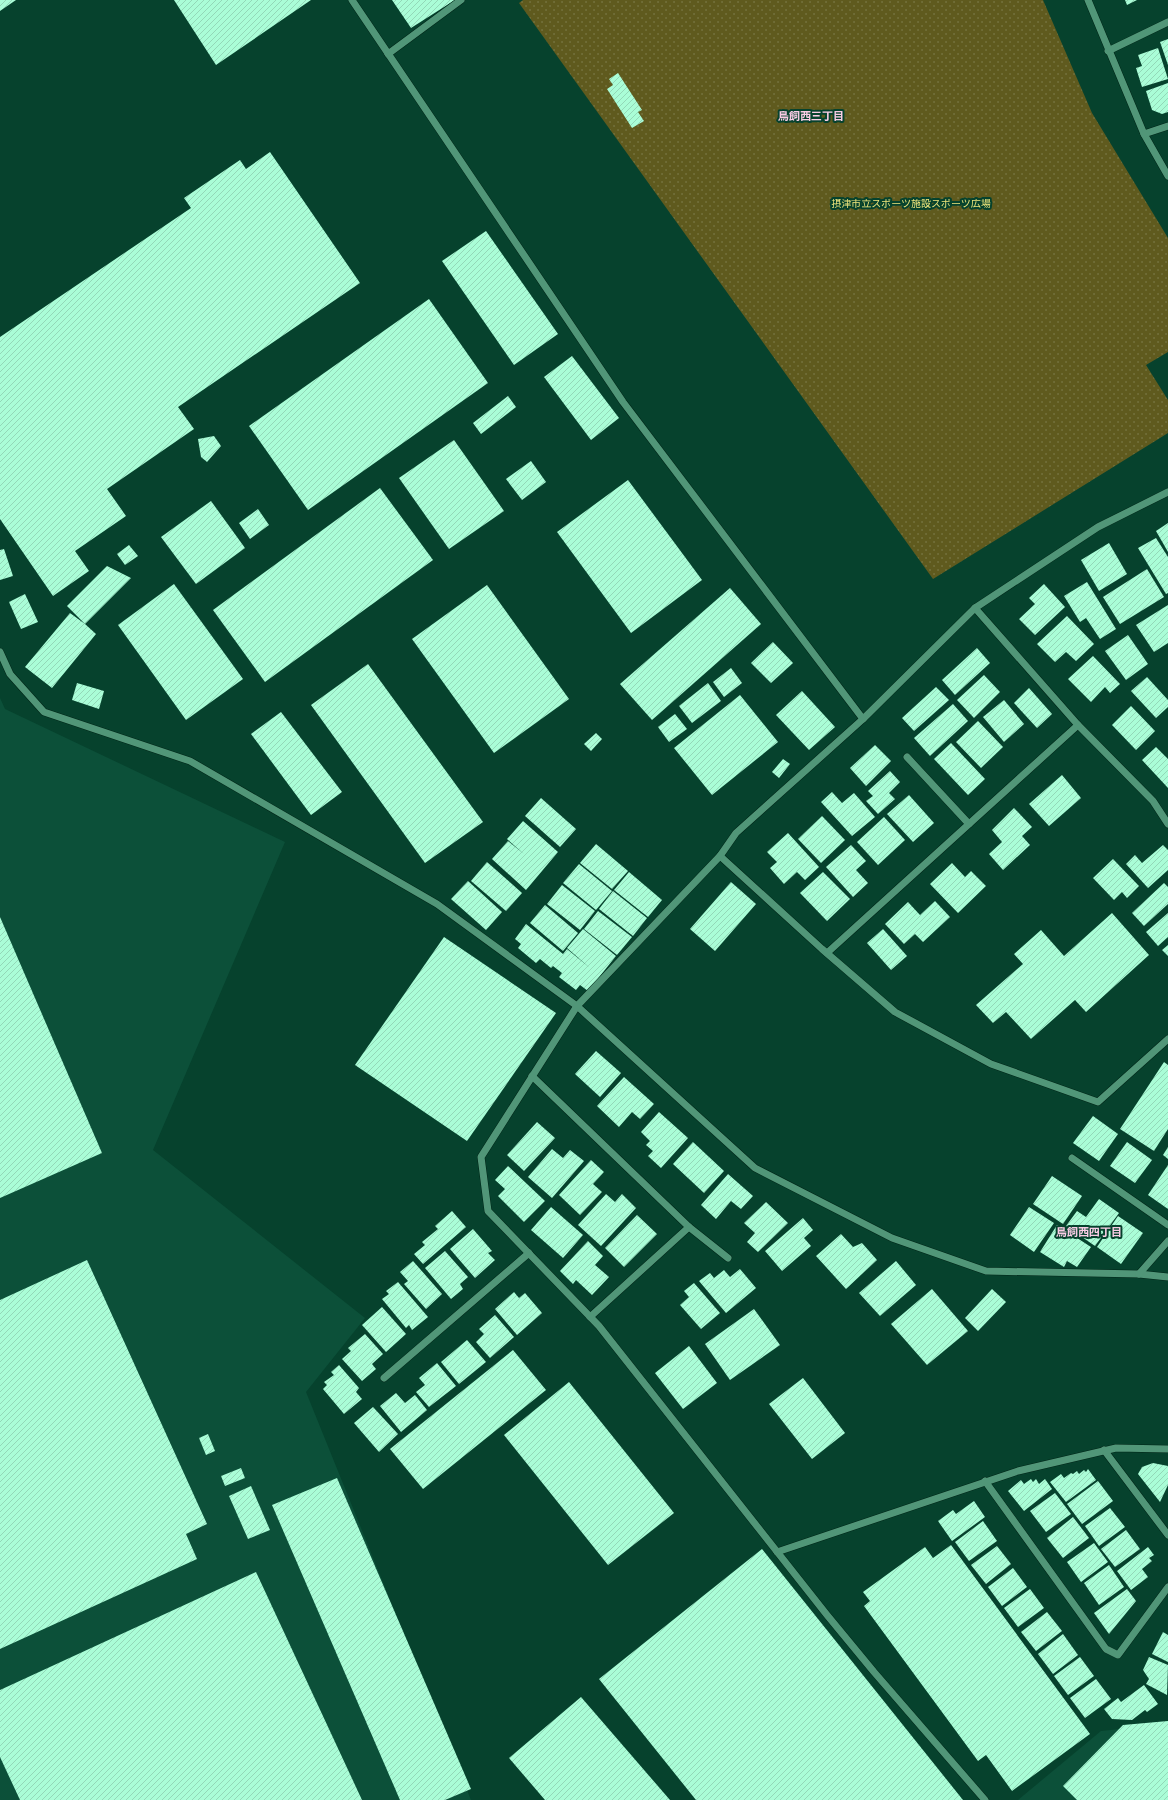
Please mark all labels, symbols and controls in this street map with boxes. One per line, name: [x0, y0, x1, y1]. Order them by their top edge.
district label: 鳥飼西三丁目: [778, 109, 844, 123]
park label: 摂津市立スポーツ施設スポーツ広場: [831, 197, 991, 210]
district label: 鳥飼西四丁目: [1056, 1225, 1122, 1239]

